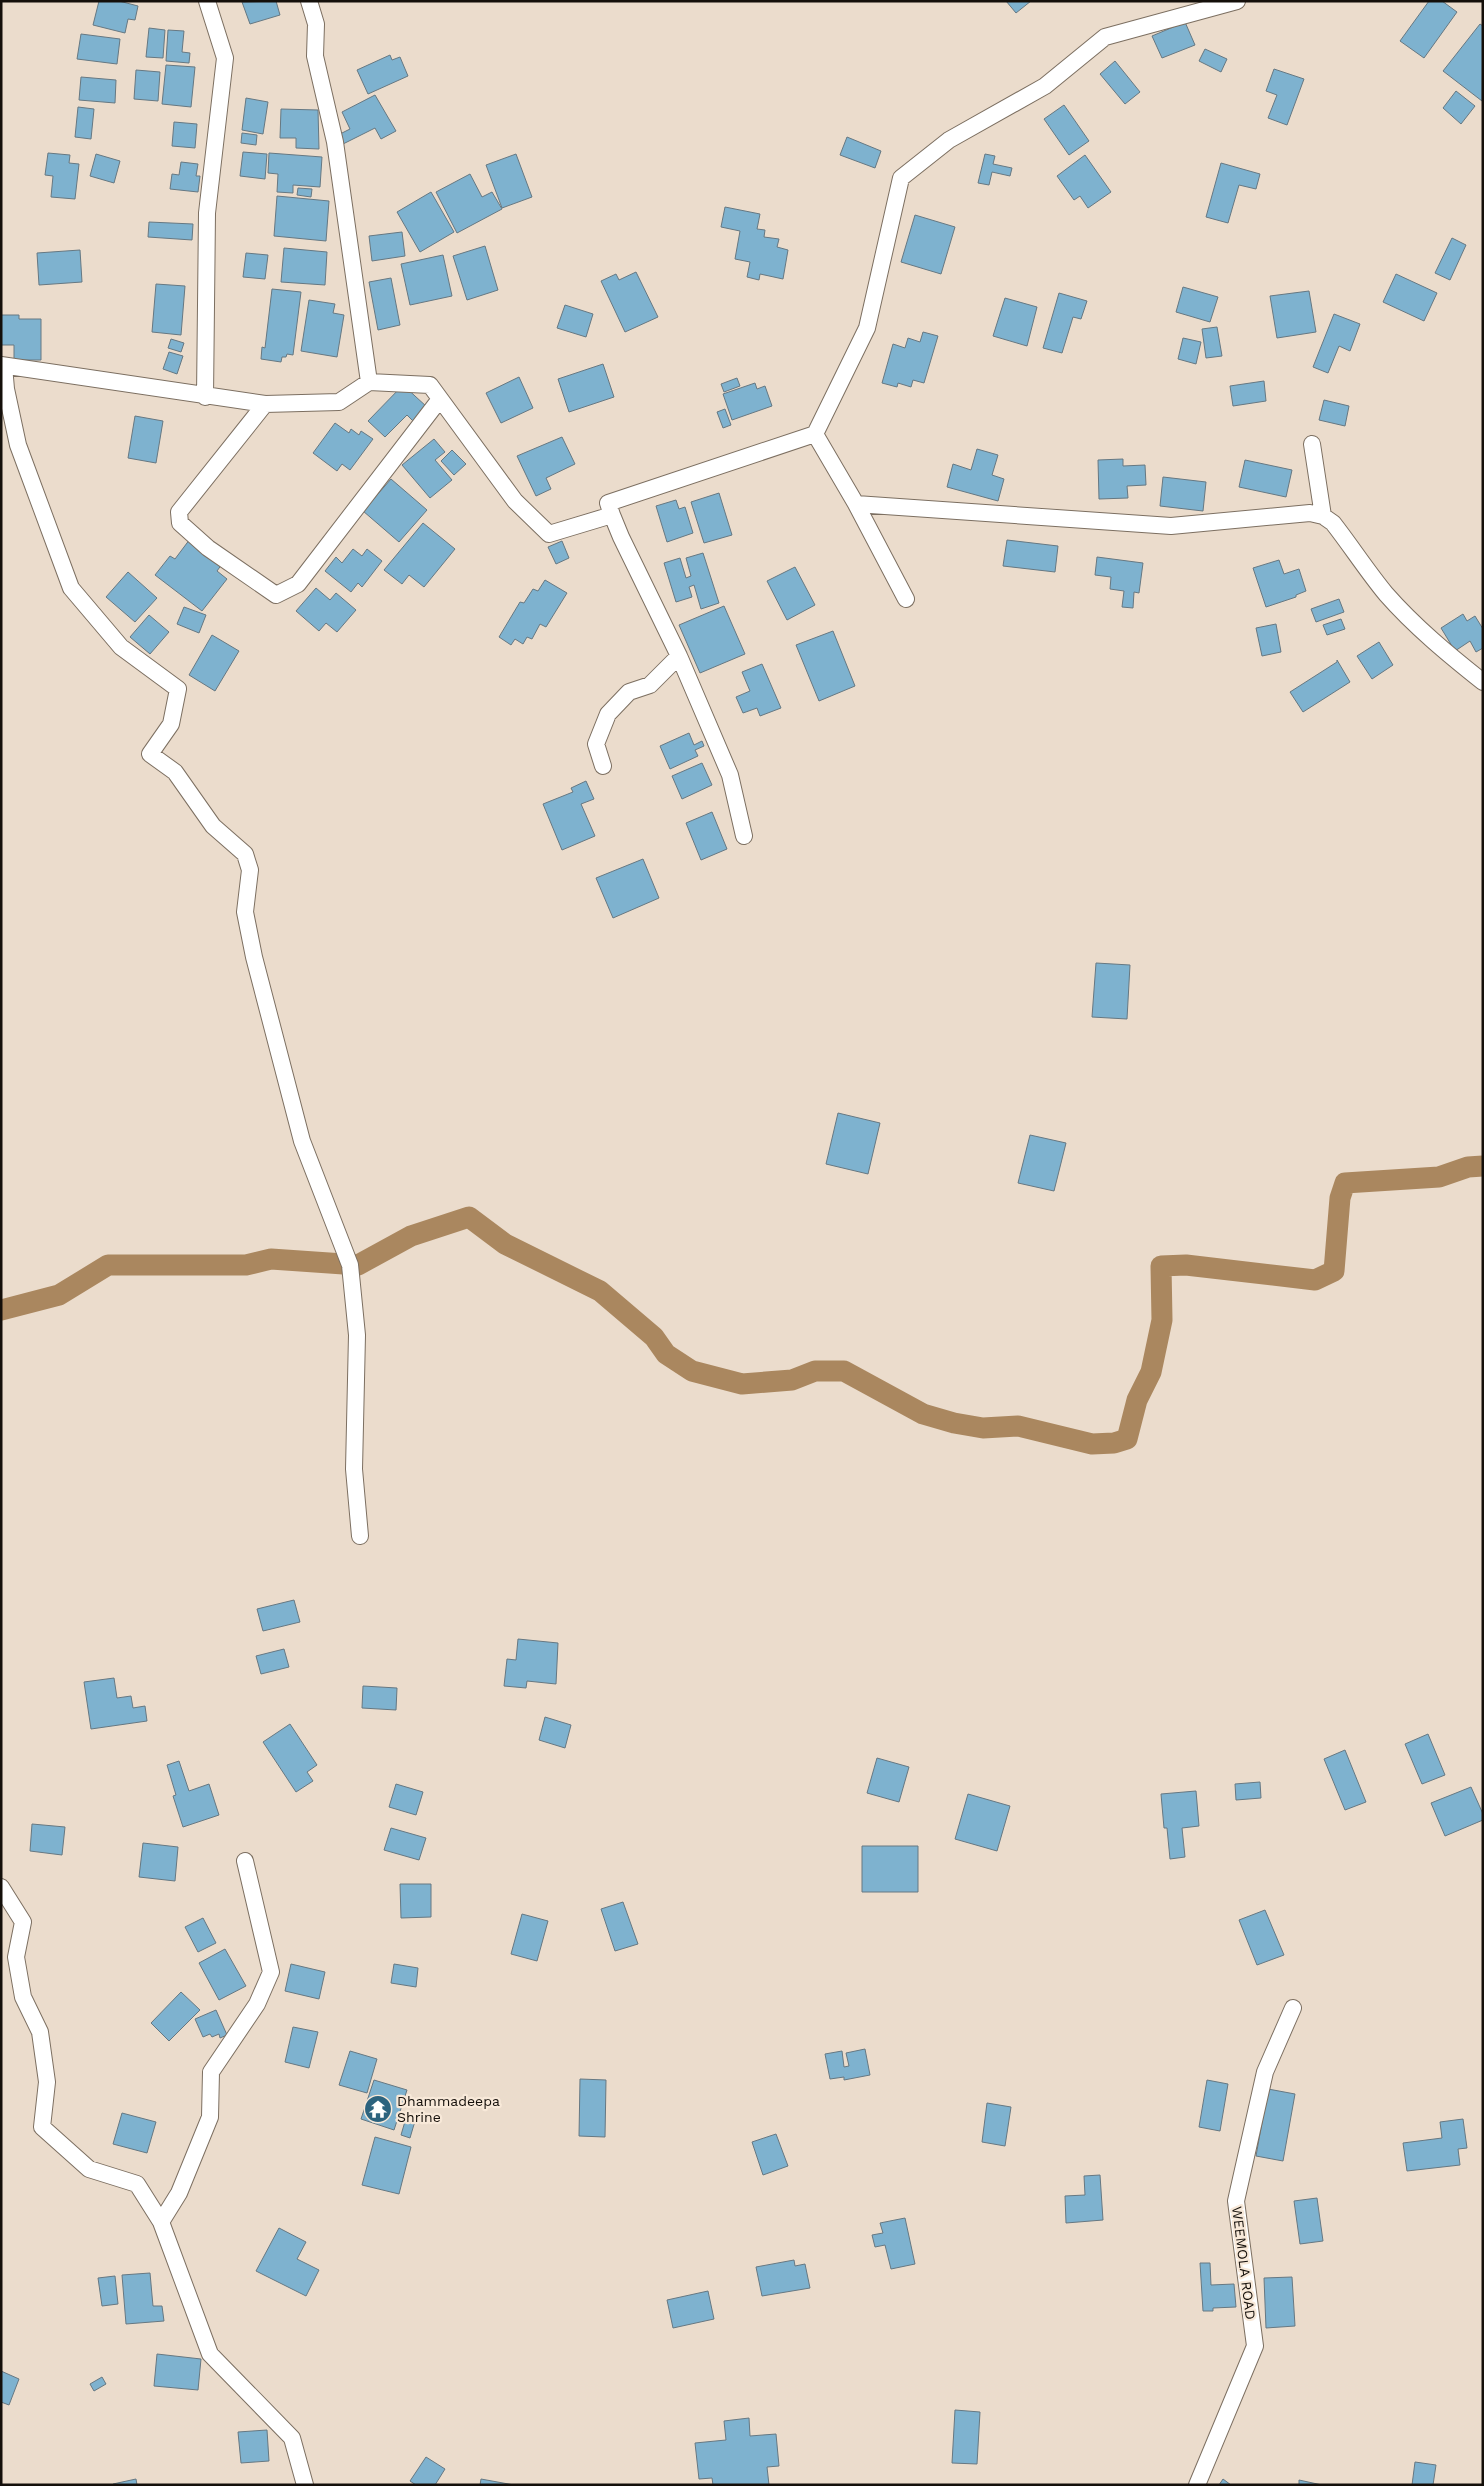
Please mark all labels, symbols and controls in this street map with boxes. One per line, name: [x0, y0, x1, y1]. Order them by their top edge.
place label: Dhammadeepa Shrine: [397, 2093, 500, 2125]
temple icon: Dhammadeepa Shrine: [363, 2094, 393, 2124]
street label: WEEMOLA ROAD: [1229, 2205, 1259, 2321]

